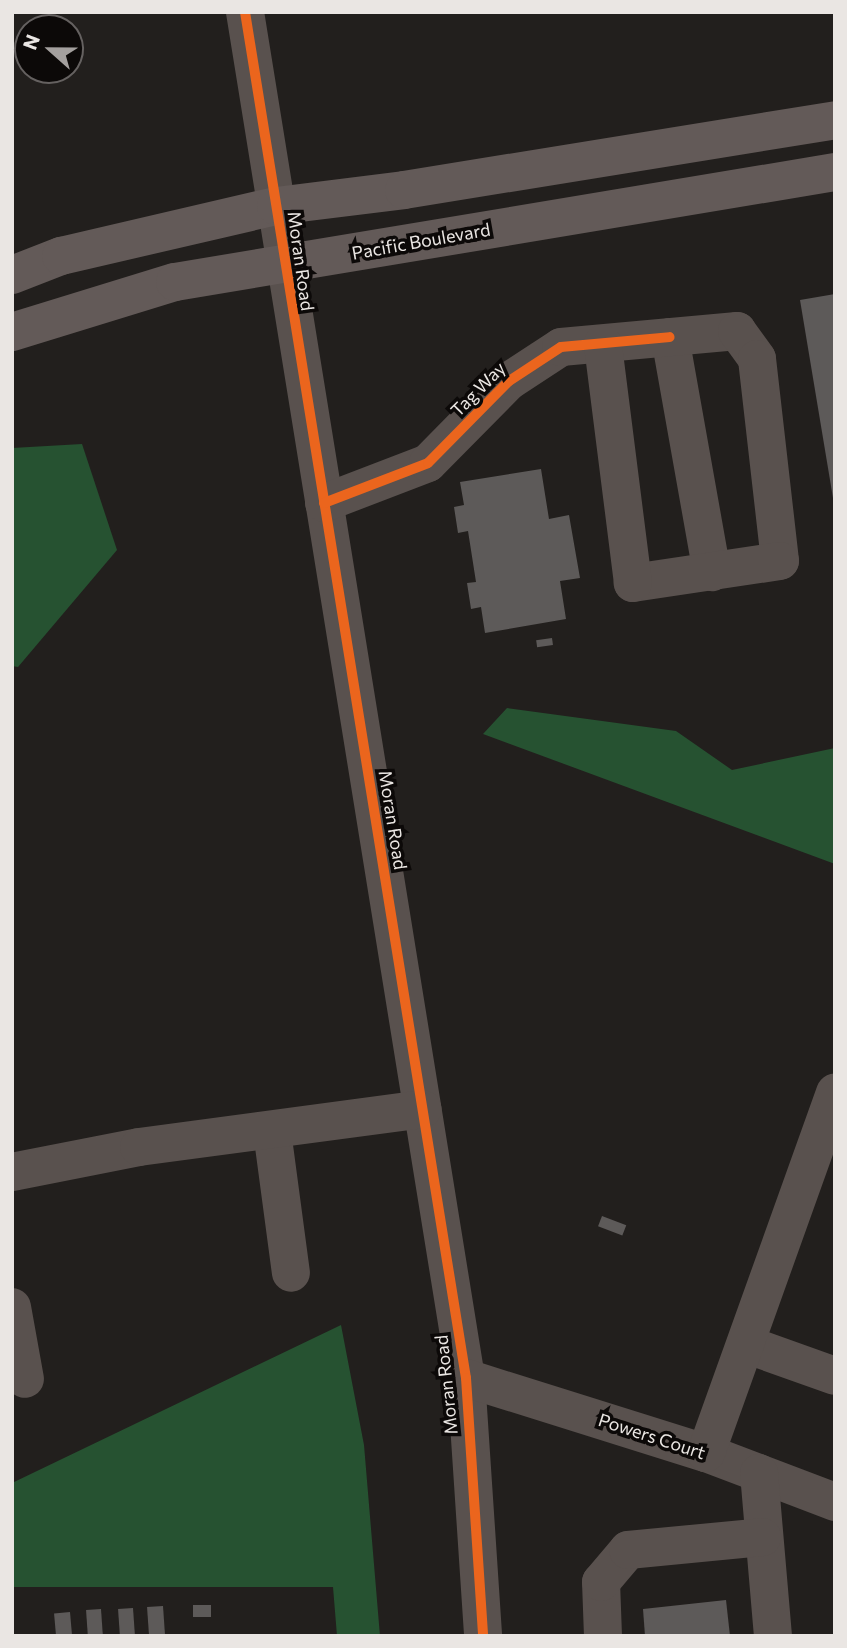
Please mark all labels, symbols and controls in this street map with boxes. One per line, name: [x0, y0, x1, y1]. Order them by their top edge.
north arrow: [14, 14, 84, 84]
text: N: [18, 31, 44, 53]
street label: Moran Road: [283, 210, 319, 312]
street label: Pacific Boulevard: [350, 218, 492, 264]
street label: Tag Way: [446, 357, 510, 421]
street label: Moran Road: [374, 769, 412, 871]
street label: Moran Road: [430, 1334, 462, 1436]
street label: Powers Court: [596, 1409, 708, 1463]

